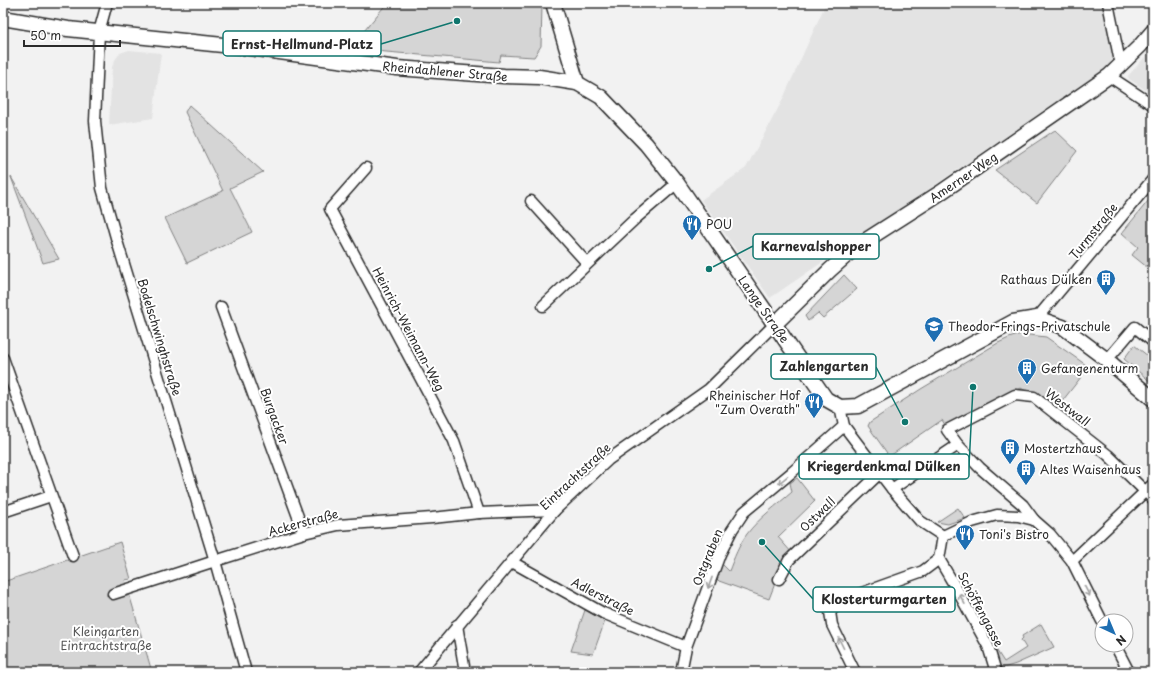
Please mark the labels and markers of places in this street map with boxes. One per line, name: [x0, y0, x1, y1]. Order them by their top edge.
callout: Ernst-Hellmund-Platz: [223, 31, 381, 56]
restaurant icon: POU: [681, 213, 703, 241]
place label: POU: [706, 215, 732, 233]
callout: Karnevalshopper: [753, 234, 879, 259]
building icon: Rathaus Dülken: [1095, 268, 1117, 296]
place label: Rathaus Dülken: [1000, 270, 1092, 288]
school or university icon: Theodor-Frings-Privatschule: [923, 315, 945, 343]
place label: Theodor-Frings-Privatschule: [948, 317, 1111, 335]
callout: Zahlengarten: [771, 354, 876, 379]
building icon: Gefangenenturm: [1016, 357, 1038, 385]
place label: Gefangenenturm: [1041, 359, 1138, 377]
place label: Rheinischer Hof "Zum Overath": [709, 386, 801, 418]
restaurant icon: Rheinischer Hof "Zum Overath": [803, 391, 825, 419]
building icon: Mostertzhaus: [999, 437, 1021, 465]
place label: Mostertzhaus: [1024, 439, 1102, 457]
callout: Kriegerdenkmal Dülken: [799, 454, 969, 479]
building icon: Altes Waisenhaus: [1015, 458, 1037, 486]
place label: Altes Waisenhaus: [1040, 460, 1142, 478]
restaurant icon: Toni's Bistro: [954, 523, 976, 551]
place label: Toni's Bistro: [979, 525, 1049, 543]
callout: Klosterturmgarten: [813, 587, 955, 612]

